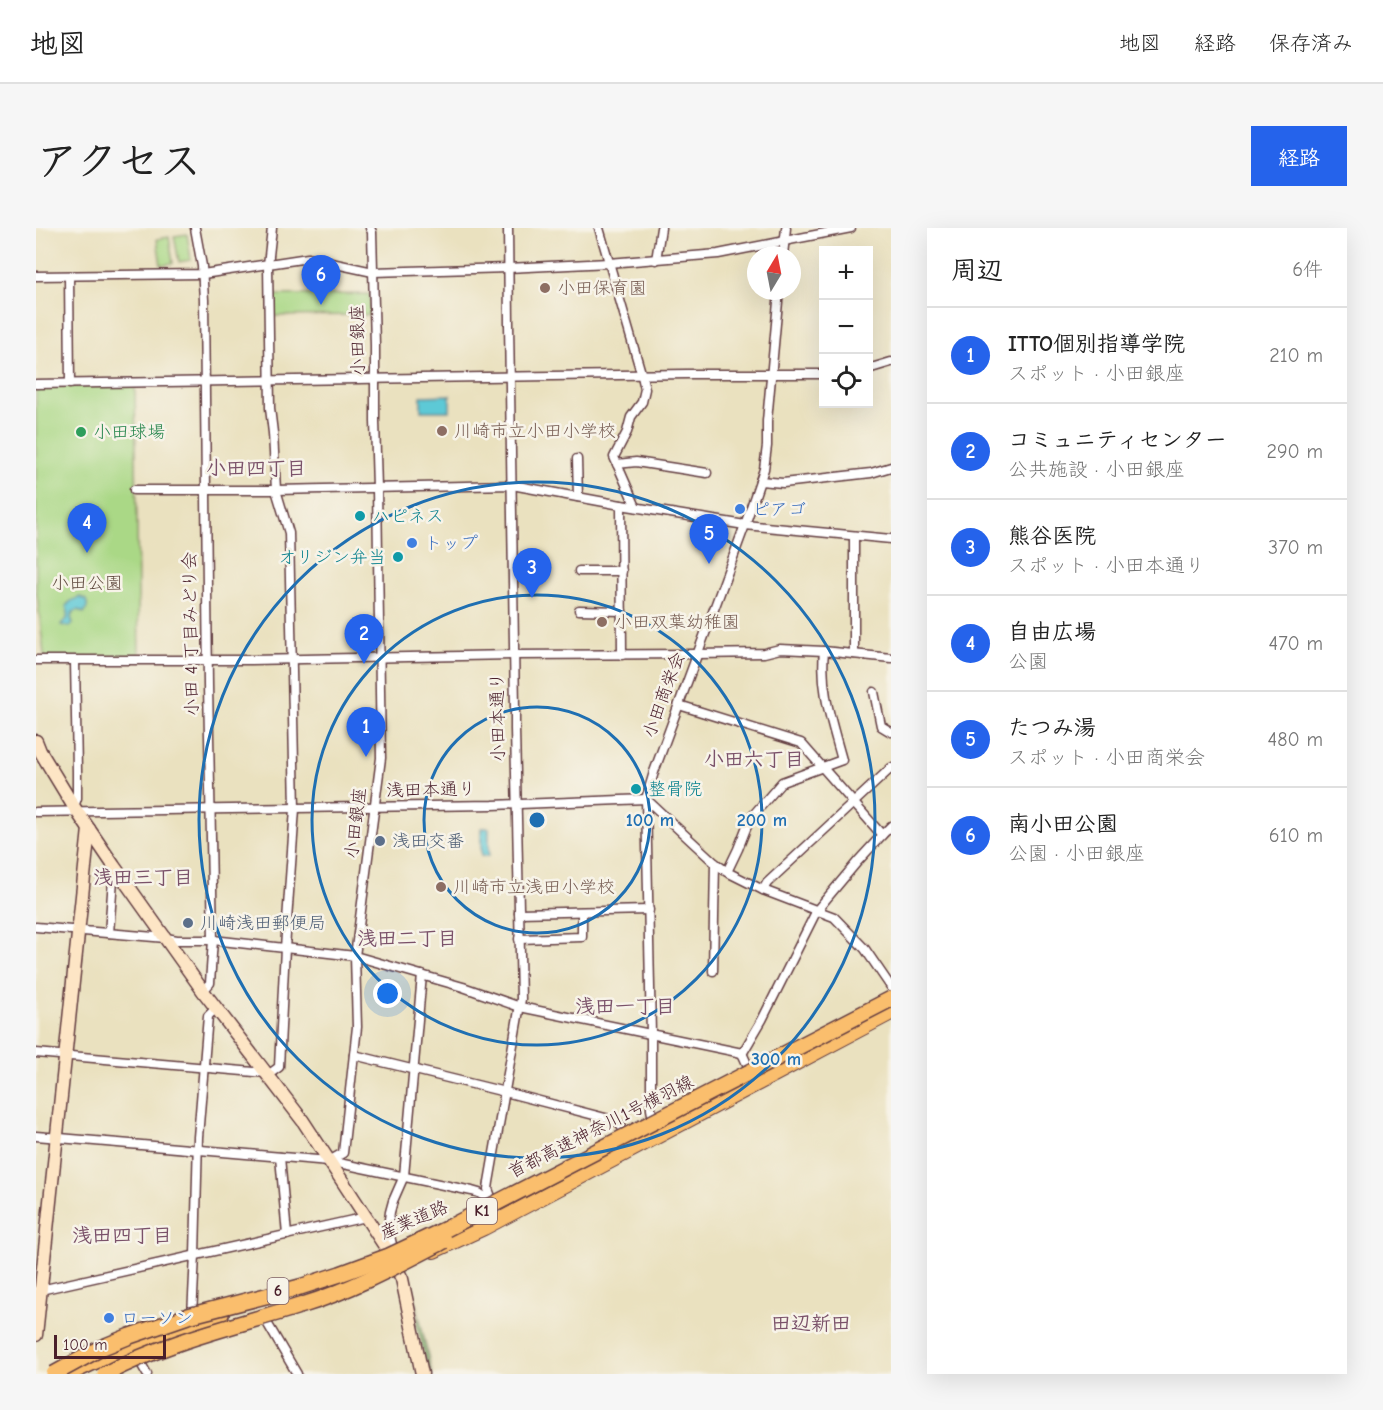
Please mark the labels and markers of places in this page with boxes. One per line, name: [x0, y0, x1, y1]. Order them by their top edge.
pin: 6: [302, 256, 340, 305]
place label: 小田保育園: [557, 278, 647, 299]
marker: 小田保育園: [538, 281, 552, 295]
place label: 川崎市立小田小学校: [454, 421, 616, 442]
place label: 小田球場: [93, 422, 165, 443]
marker: 川崎市立小田小学校: [435, 424, 449, 438]
marker: 小田球場: [74, 425, 88, 439]
place label: ピアゴ: [752, 499, 806, 520]
marker: ピアゴ: [733, 502, 747, 516]
pin: 4: [68, 504, 106, 553]
place label: ハピネス: [372, 506, 444, 527]
marker: ハピネス: [353, 509, 367, 523]
pin: 5: [690, 514, 728, 564]
place label: トップ: [424, 533, 478, 554]
marker: トップ: [405, 536, 419, 550]
place label: オリジン弁当: [278, 547, 386, 568]
pin: 3: [512, 548, 552, 598]
marker: オリジン弁当: [391, 550, 405, 564]
place label: 小田双葉幼稚園: [614, 612, 740, 633]
pin: 2: [344, 614, 384, 664]
marker: 小田双葉幼稚園: [595, 615, 609, 629]
pin: 1: [346, 708, 386, 757]
place label: 整骨院: [648, 779, 702, 800]
marker: 整骨院: [629, 782, 643, 796]
centre of rings: [527, 810, 547, 830]
place label: 浅田交番: [392, 831, 464, 852]
marker: 浅田交番: [373, 834, 387, 848]
place label: 川崎市立浅田小学校: [453, 877, 615, 898]
marker: 川崎市立浅田小学校: [434, 880, 448, 894]
place label: 川崎浅田郵便局: [200, 913, 326, 934]
marker: 川崎浅田郵便局: [181, 916, 195, 930]
place label: ローソン: [121, 1308, 193, 1329]
marker: ローソン: [102, 1311, 116, 1325]

